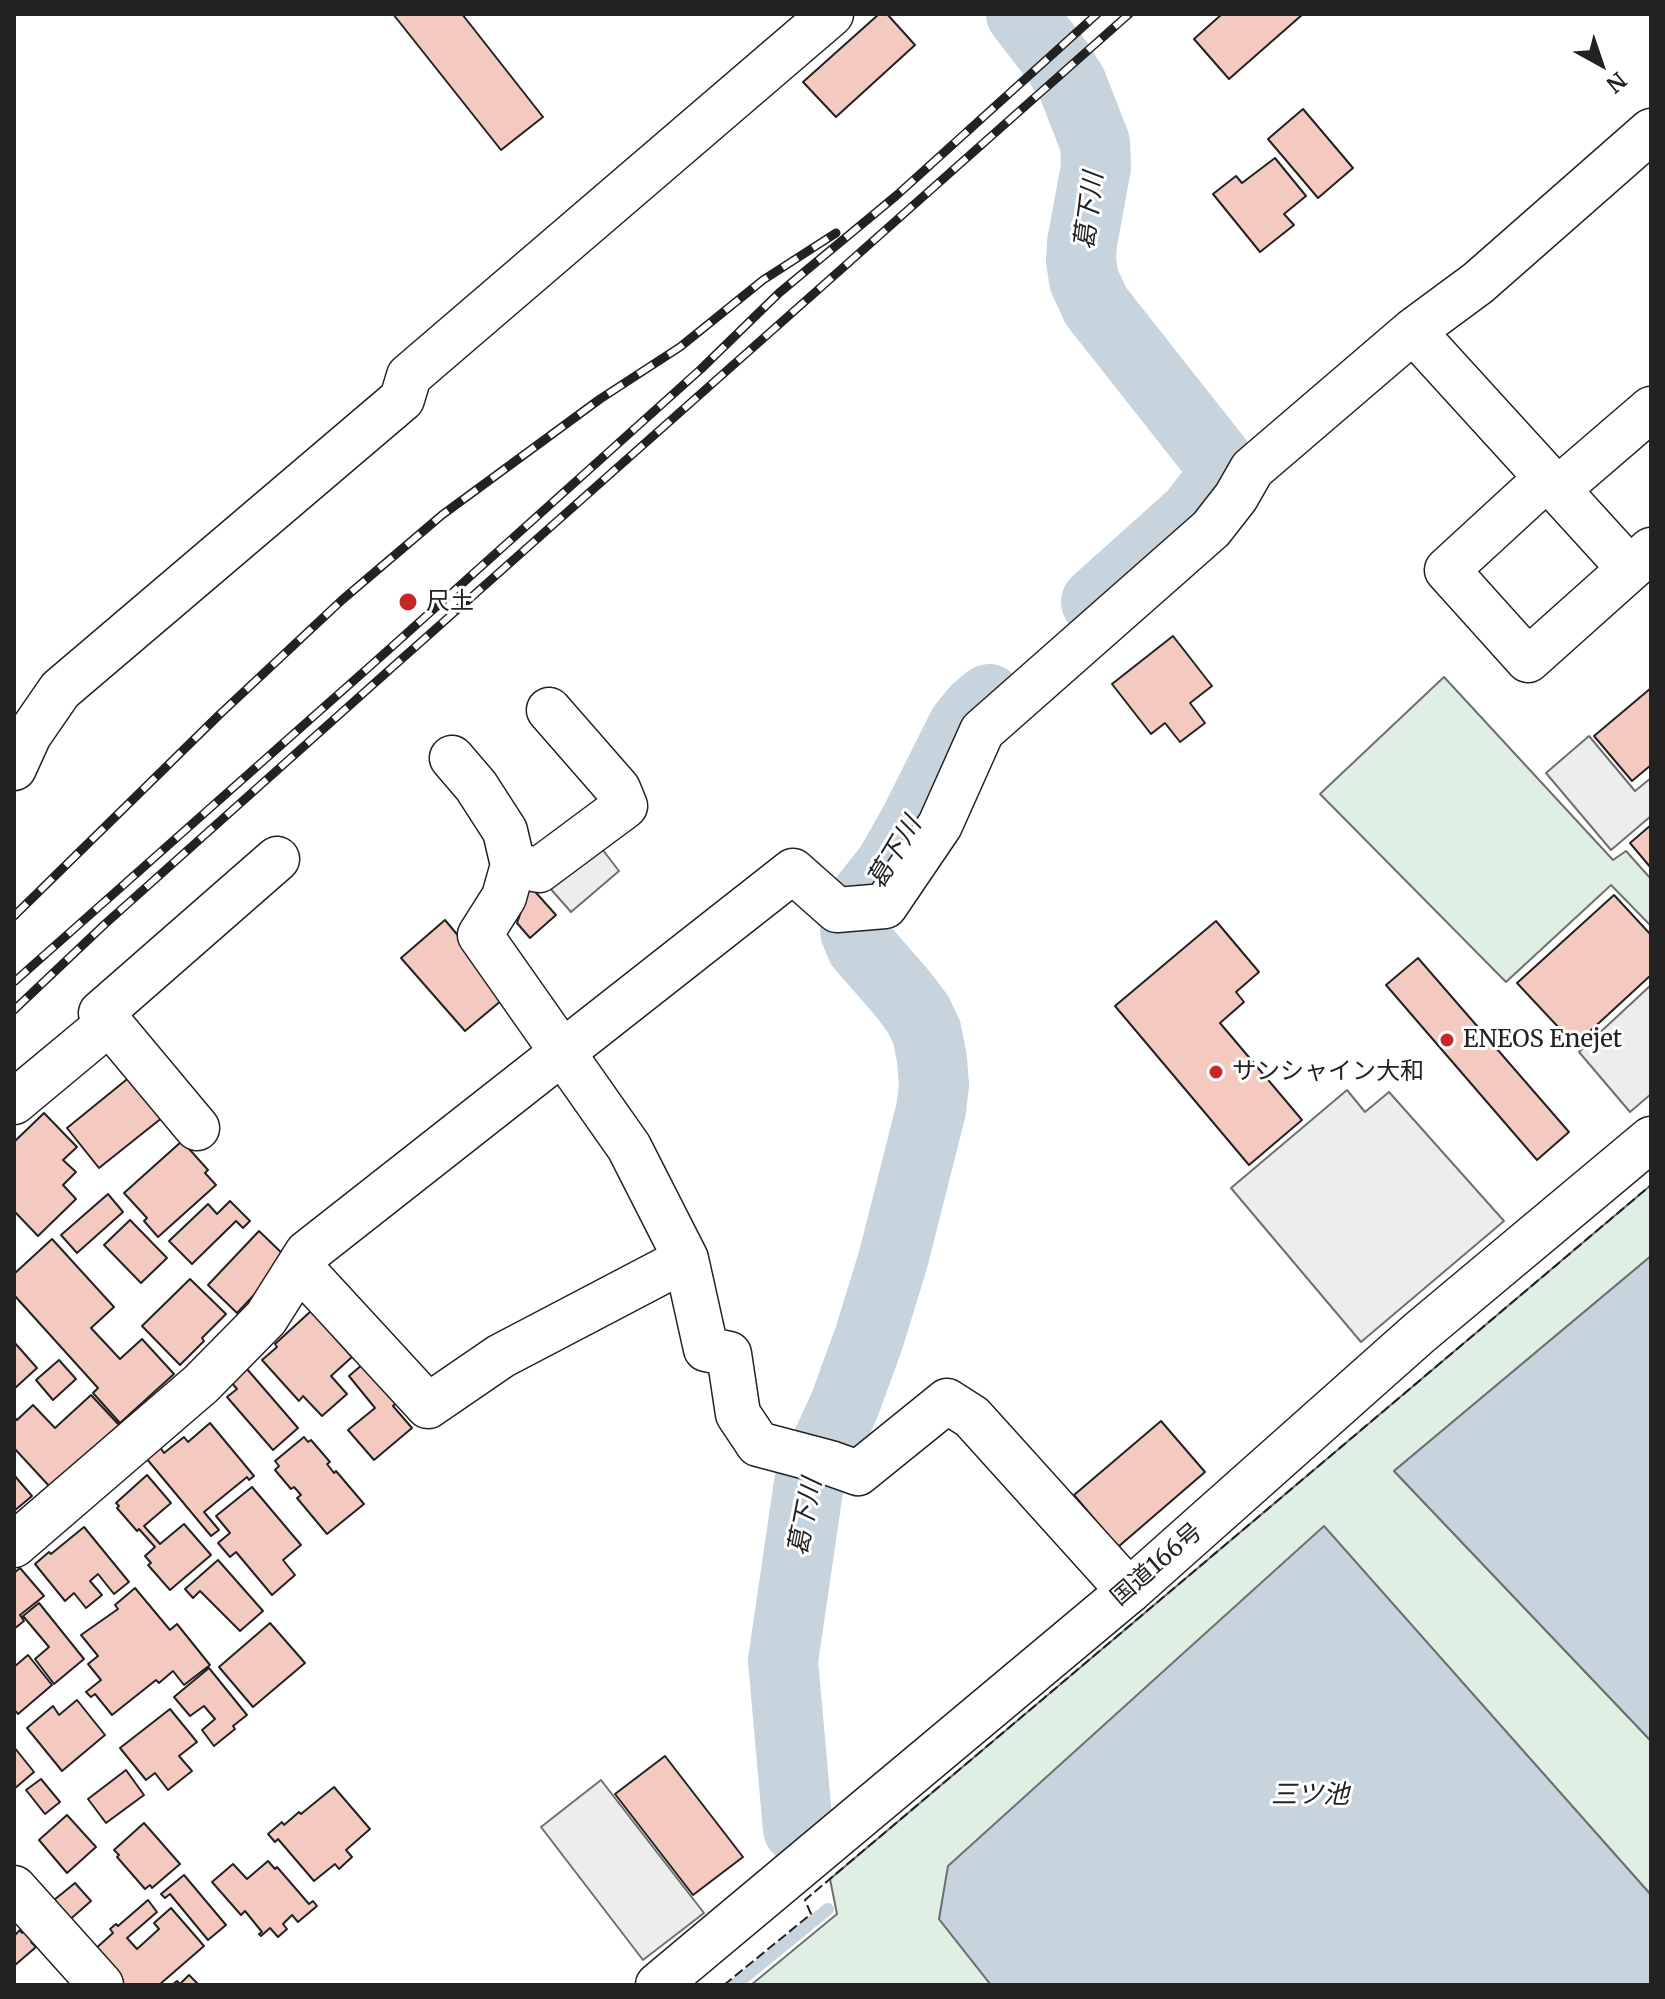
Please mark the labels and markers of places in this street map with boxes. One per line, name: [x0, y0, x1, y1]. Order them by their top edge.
place label: 尺土: [426, 588, 474, 616]
marker: 尺土: [397, 591, 419, 613]
place label: ENEOS Enejet: [1463, 1026, 1622, 1054]
marker: ENEOS Enejet: [1438, 1031, 1456, 1049]
place label: サンシャイン大和: [1232, 1058, 1424, 1086]
marker: サンシャイン大和: [1207, 1063, 1225, 1081]

